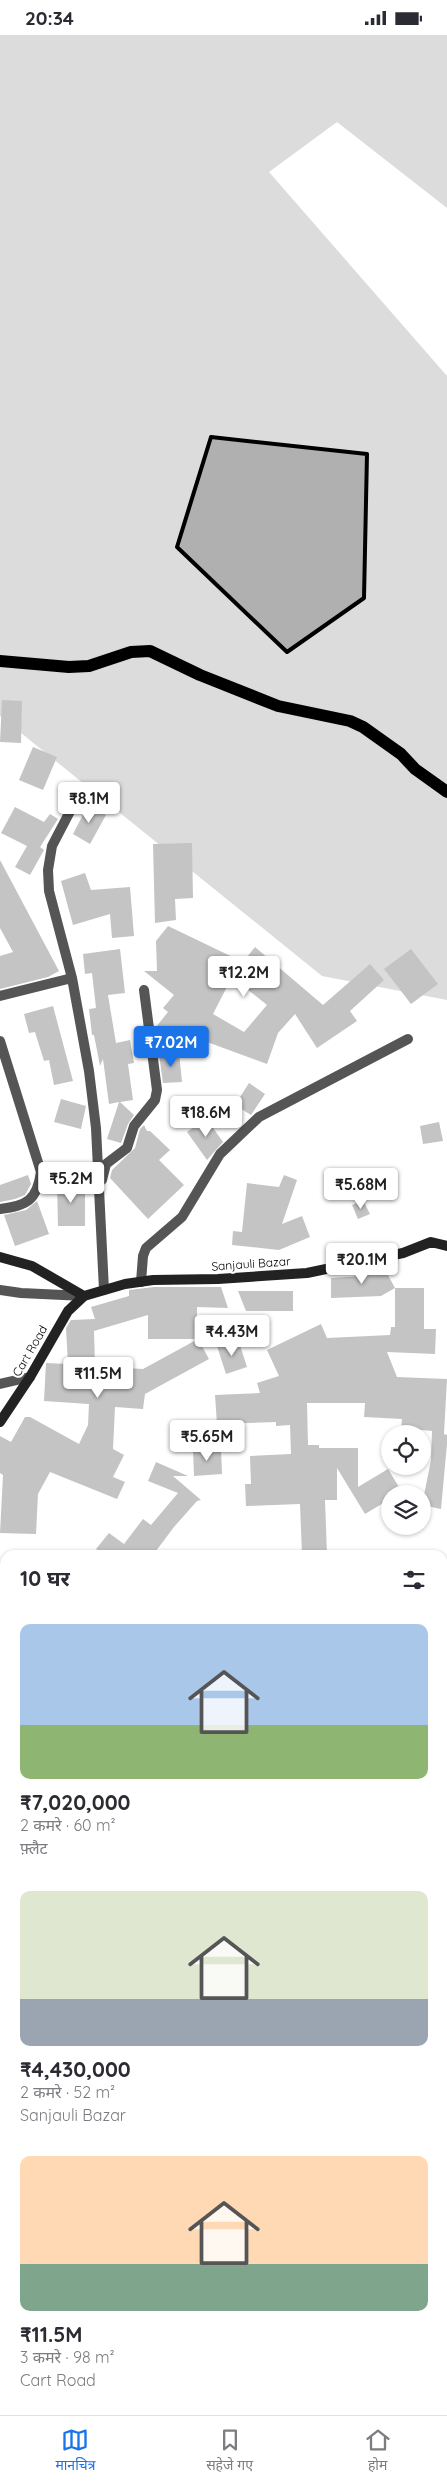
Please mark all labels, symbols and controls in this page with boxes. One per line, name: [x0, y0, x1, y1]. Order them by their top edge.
text: 20:34: [25, 6, 74, 30]
pin: ₹8.1M: [54, 781, 124, 824]
text: ₹8.1M: [69, 788, 109, 808]
pin: ₹12.2M: [203, 955, 285, 998]
text: ₹12.2M: [219, 962, 269, 982]
pin: ₹7.02M: [130, 1025, 212, 1068]
text: ₹7.02M: [145, 1032, 197, 1052]
pin: ₹18.6M: [165, 1095, 247, 1138]
text: ₹18.6M: [181, 1102, 231, 1122]
pin: ₹5.2M: [36, 1161, 106, 1204]
pin: ₹5.68M: [320, 1167, 402, 1210]
text: ₹5.2M: [49, 1168, 93, 1188]
text: ₹5.68M: [335, 1174, 387, 1194]
pin: ₹20.1M: [321, 1243, 403, 1285]
text: ₹20.1M: [337, 1249, 387, 1269]
street label: Sanjauli Bazar: [211, 1253, 292, 1274]
pin: ₹4.43M: [191, 1315, 273, 1357]
text: ₹4.43M: [206, 1321, 258, 1341]
street label: Cart Road: [9, 1322, 50, 1379]
pin: ₹11.5M: [57, 1357, 139, 1399]
text: ₹11.5M: [74, 1363, 122, 1383]
pin: ₹5.65M: [166, 1419, 248, 1462]
map controls: [381, 1425, 431, 1535]
button: locate: [381, 1425, 431, 1475]
text: ₹5.65M: [181, 1426, 233, 1446]
button: layers: [381, 1485, 431, 1535]
text: 10 घर: [20, 1565, 70, 1591]
icon: filters: [400, 1566, 428, 1594]
icon: home: [179, 1657, 269, 1747]
text: ₹7,020,000: [20, 1789, 130, 1815]
text: 2 कमरे · 60 m²: [20, 1815, 116, 1835]
text: फ़्लैट: [20, 1838, 48, 1858]
icon: home: [179, 1923, 269, 2013]
text: ₹4,430,000: [20, 2056, 131, 2082]
text: 2 कमरे · 52 m²: [20, 2082, 115, 2102]
text: Sanjauli Bazar: [20, 2105, 126, 2125]
icon: home: [179, 2188, 269, 2278]
text: ₹11.5M: [20, 2321, 82, 2347]
text: 3 कमरे · 98 m²: [20, 2347, 115, 2367]
text: Cart Road: [20, 2370, 96, 2390]
tab: मानचित्र: [55, 2426, 95, 2476]
tab: सहेजे गए: [206, 2426, 253, 2476]
tab: होम: [364, 2426, 392, 2476]

